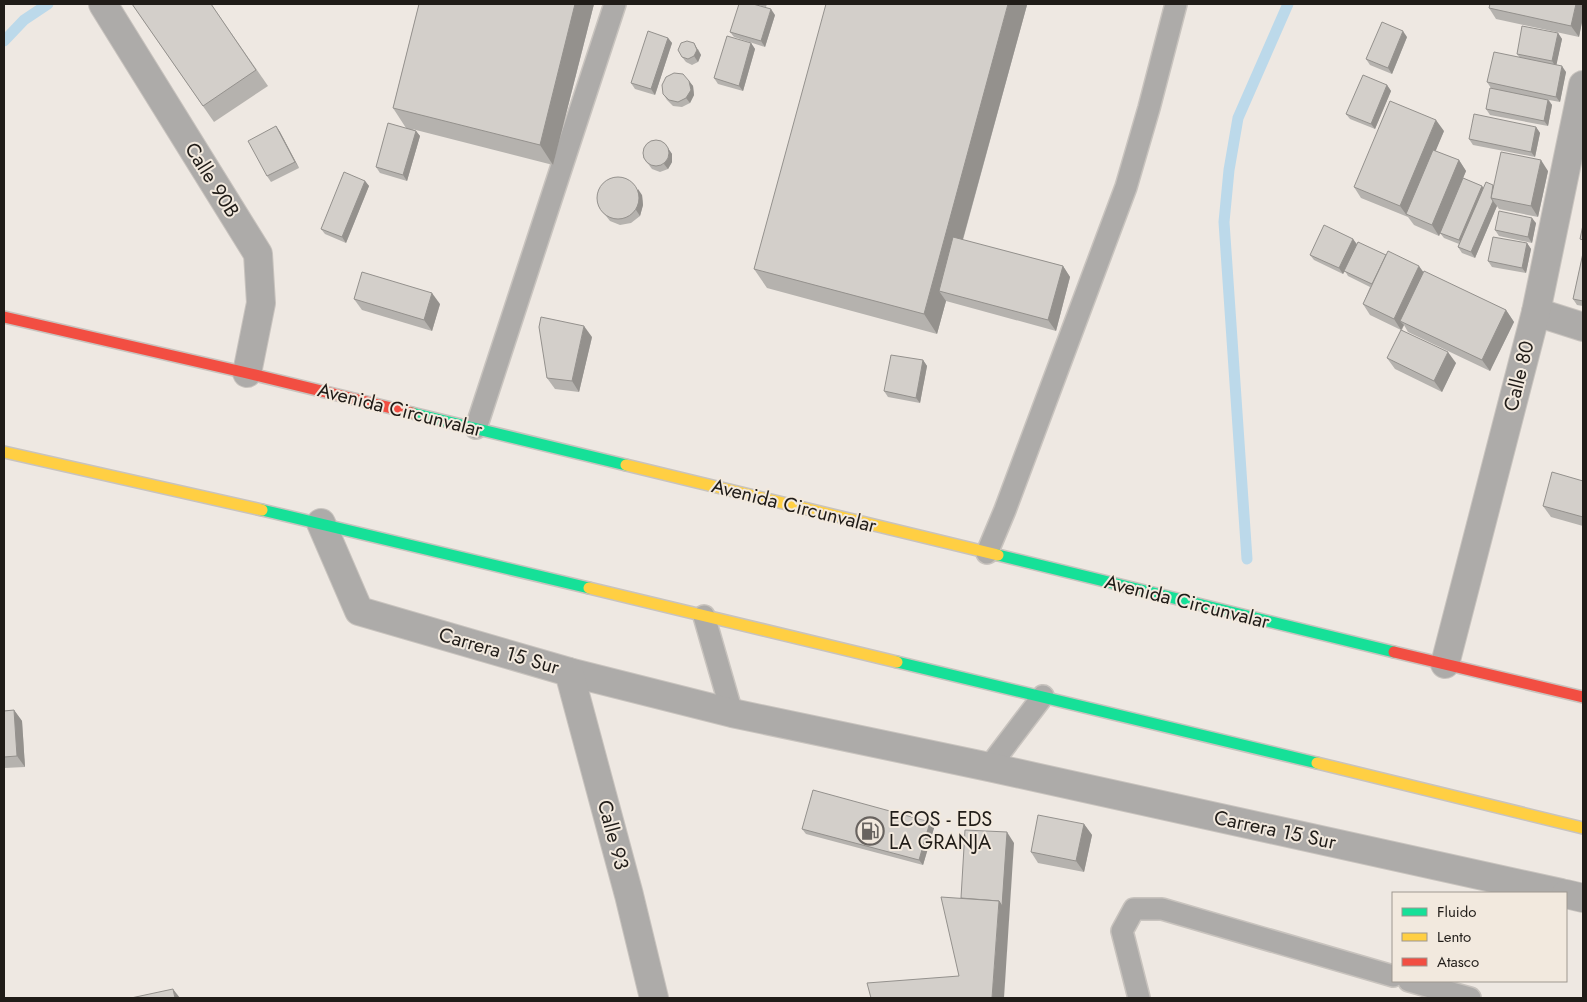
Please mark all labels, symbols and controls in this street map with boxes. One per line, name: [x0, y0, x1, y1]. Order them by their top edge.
street label: Calle 90B: [178, 137, 246, 223]
street label: Calle 80: [1496, 338, 1542, 414]
street label: Avenida Circunvalar: [314, 375, 486, 445]
street label: Avenida Circunvalar: [708, 471, 880, 541]
street label: Avenida Circunvalar: [1101, 567, 1273, 637]
street label: Carrera 15 Sur: [435, 620, 563, 682]
street label: Calle 93: [590, 797, 636, 873]
street label: Carrera 15 Sur: [1211, 803, 1339, 857]
place label: ECOS - EDS LA GRANJA: [889, 805, 992, 857]
fuel station icon: ECOS - EDS LA GRANJA: [855, 816, 885, 846]
legend: [1392, 892, 1567, 982]
text: Fluido: [1437, 901, 1476, 923]
text: Lento: [1437, 926, 1471, 948]
text: Atasco: [1437, 951, 1479, 973]

